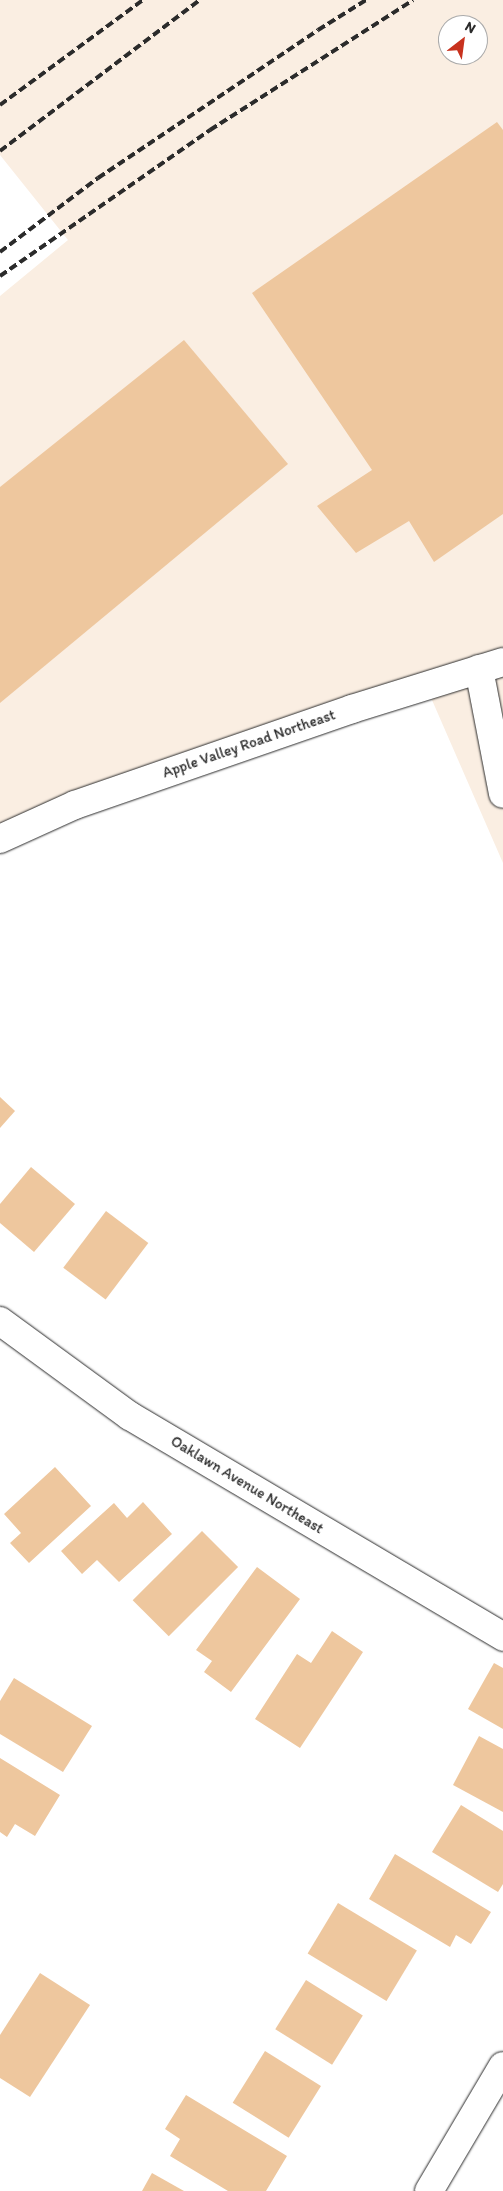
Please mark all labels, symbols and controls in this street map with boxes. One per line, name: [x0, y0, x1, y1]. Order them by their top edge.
north arrow: [438, 15, 488, 65]
text: N: [462, 18, 479, 37]
street label: Apple Valley Road Northeast: [160, 706, 338, 782]
street label: Oaklawn Avenue Northeast: [167, 1432, 327, 1538]

